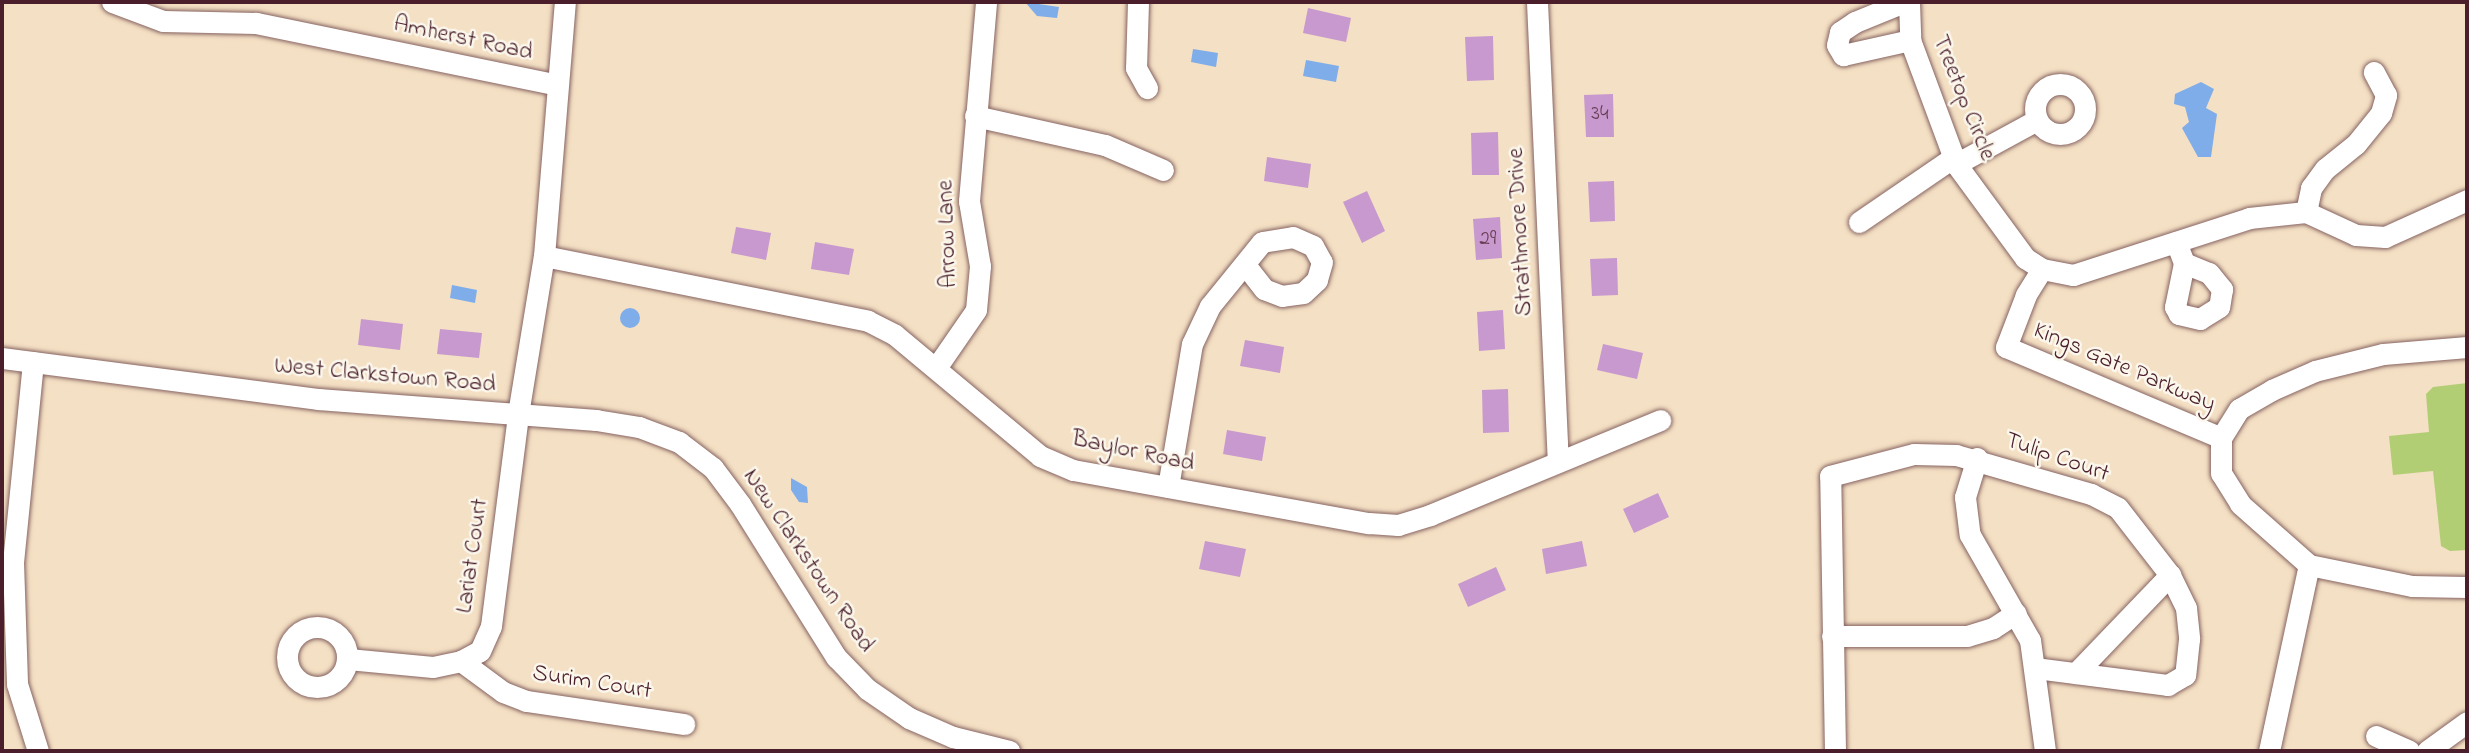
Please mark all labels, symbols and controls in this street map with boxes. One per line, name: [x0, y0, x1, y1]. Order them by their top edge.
street label: Amherst Road: [391, 10, 535, 68]
street label: Treetop Circle: [1925, 31, 2001, 165]
house number: 34: [1591, 101, 1609, 127]
street label: Strathmore Drive: [1502, 147, 1540, 317]
street label: Arrow Lane: [932, 179, 964, 289]
house number: 29: [1480, 226, 1496, 252]
street label: Kings Gate Parkway: [2029, 317, 2219, 419]
street label: West Clarkstown Road: [273, 352, 497, 400]
street label: Baylor Road: [1069, 425, 1197, 479]
street label: Tulip Court: [2001, 427, 2113, 489]
street label: New Clarkstown Road: [736, 464, 880, 658]
street label: Lariat Court: [451, 497, 495, 615]
street label: Surim Court: [530, 659, 654, 707]

